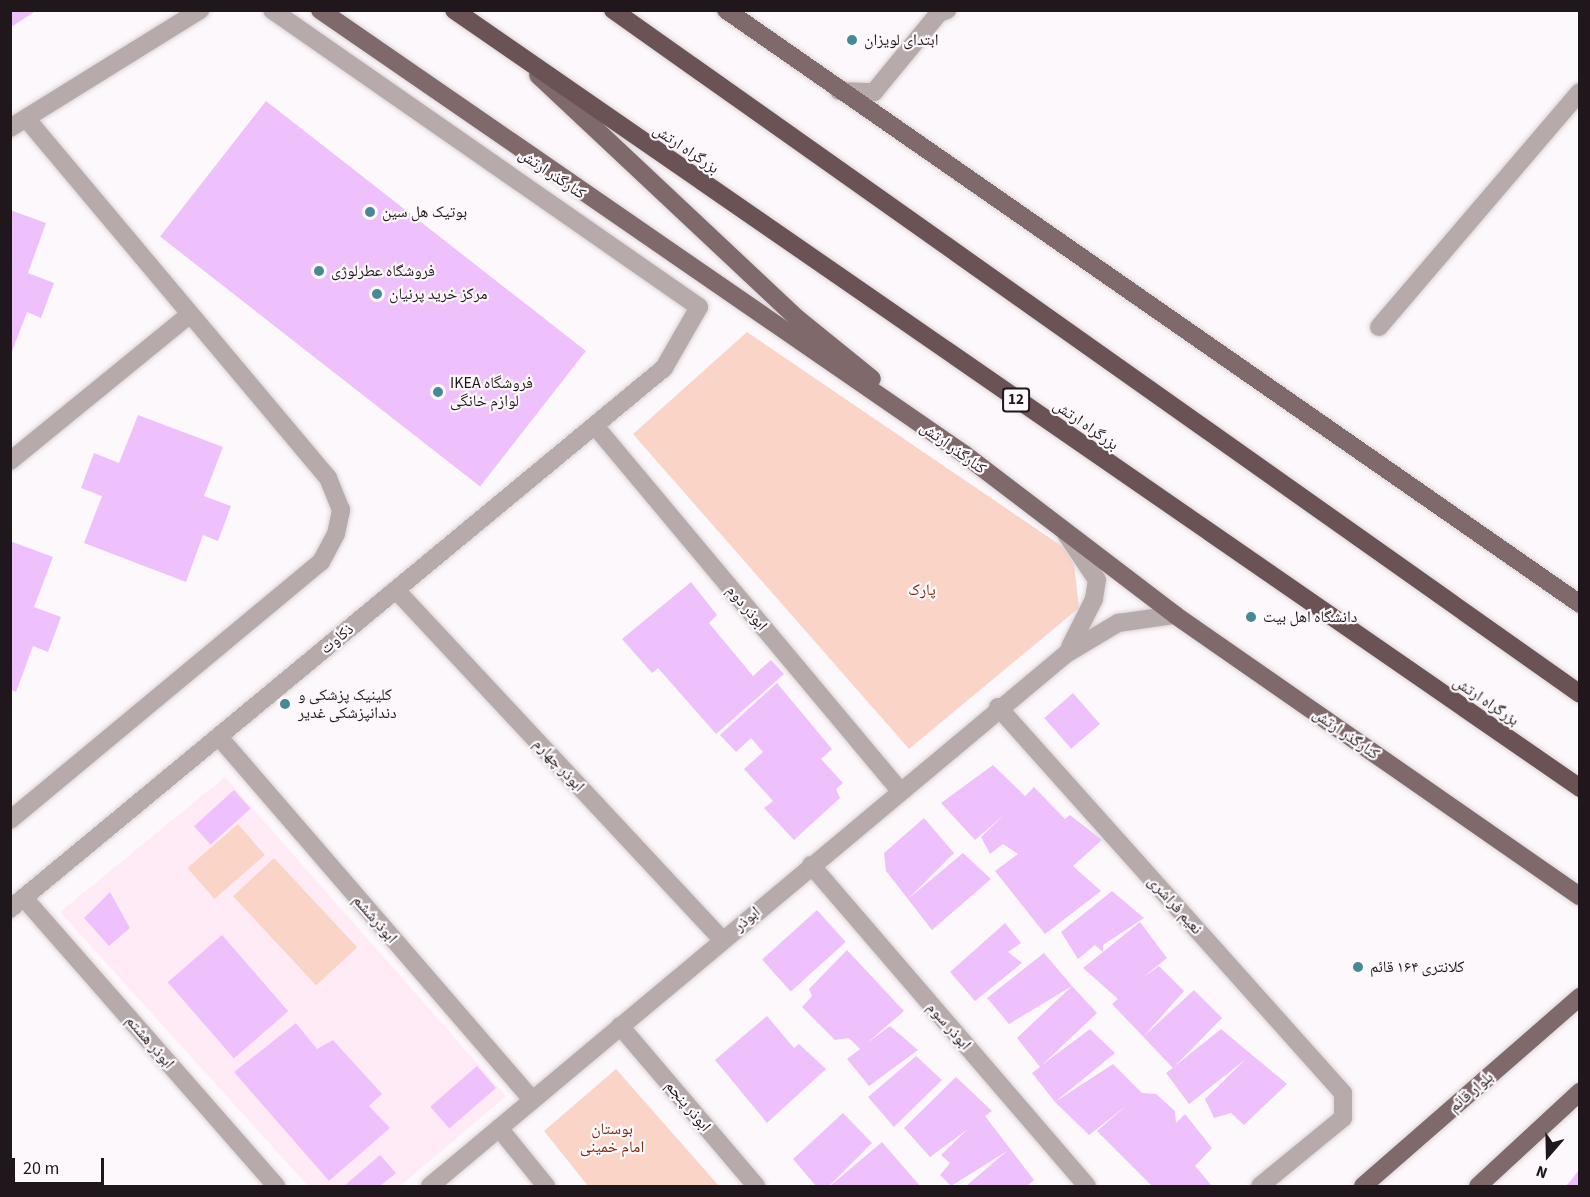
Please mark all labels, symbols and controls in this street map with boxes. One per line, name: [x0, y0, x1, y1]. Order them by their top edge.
place label: ابتدای لویزان: [864, 30, 938, 50]
marker: ابتدای لویزان: [845, 33, 859, 47]
street label: بزرگراه ارتش: [649, 120, 723, 178]
street label: کنارگذر ارتش: [515, 145, 589, 203]
place label: بوتیک هل سین: [382, 202, 467, 222]
marker: بوتیک هل سین: [363, 205, 377, 219]
place label: فروشگاه عطرلوژی: [331, 261, 435, 281]
marker: فروشگاه عطرلوژی: [312, 264, 326, 278]
place label: مرکز خرید پرنیان: [389, 284, 488, 304]
marker: مرکز خرید پرنیان: [370, 287, 384, 301]
place label: IKEA فروشگاه لوازم خانگی: [450, 373, 533, 411]
marker: IKEA فروشگاه لوازم خانگی: [431, 385, 445, 399]
road number: 12: [1001, 388, 1031, 412]
street label: بزرگراه ارتش: [1050, 396, 1122, 454]
street label: کنارگذر ارتش: [916, 418, 990, 478]
park label: پارک: [908, 580, 936, 600]
street label: ابوذر دوم: [722, 581, 772, 635]
place label: دانشگاه اهل بیت: [1263, 607, 1357, 627]
marker: دانشگاه اهل بیت: [1244, 610, 1258, 624]
street label: ذکاوت: [317, 620, 357, 658]
street label: بزرگراه ارتش: [1449, 672, 1523, 730]
place label: کلینیک پزشکی و دندانپزشکی غدیر: [298, 685, 397, 723]
marker: کلینیک پزشکی و دندانپزشکی غدیر: [276, 695, 294, 713]
street label: کنارگذر ارتش: [1309, 704, 1383, 764]
street label: ابوذر چهارم: [529, 734, 589, 796]
street label: نعیم فراشری: [1144, 872, 1206, 938]
street label: ابوذرششم: [349, 891, 401, 947]
street label: ابوذر: [730, 902, 764, 936]
place label: کلانتری ۱۶۴ قائم: [1370, 957, 1464, 977]
marker: کلانتری ۱۶۴ قائم: [1351, 960, 1365, 974]
street label: ابوذر سوم: [923, 998, 975, 1054]
street label: ابوذر هشتم: [122, 1011, 178, 1073]
street label: بلوار قائم: [1445, 1067, 1497, 1117]
street label: ابوذر پنجم: [661, 1076, 715, 1136]
park label: بوستان امام خمینی: [580, 1119, 644, 1157]
north arrow: [1518, 1125, 1578, 1185]
scale bar: [15, 1146, 106, 1184]
text: 20 m: [23, 1156, 59, 1181]
text: N: [1533, 1160, 1551, 1184]

